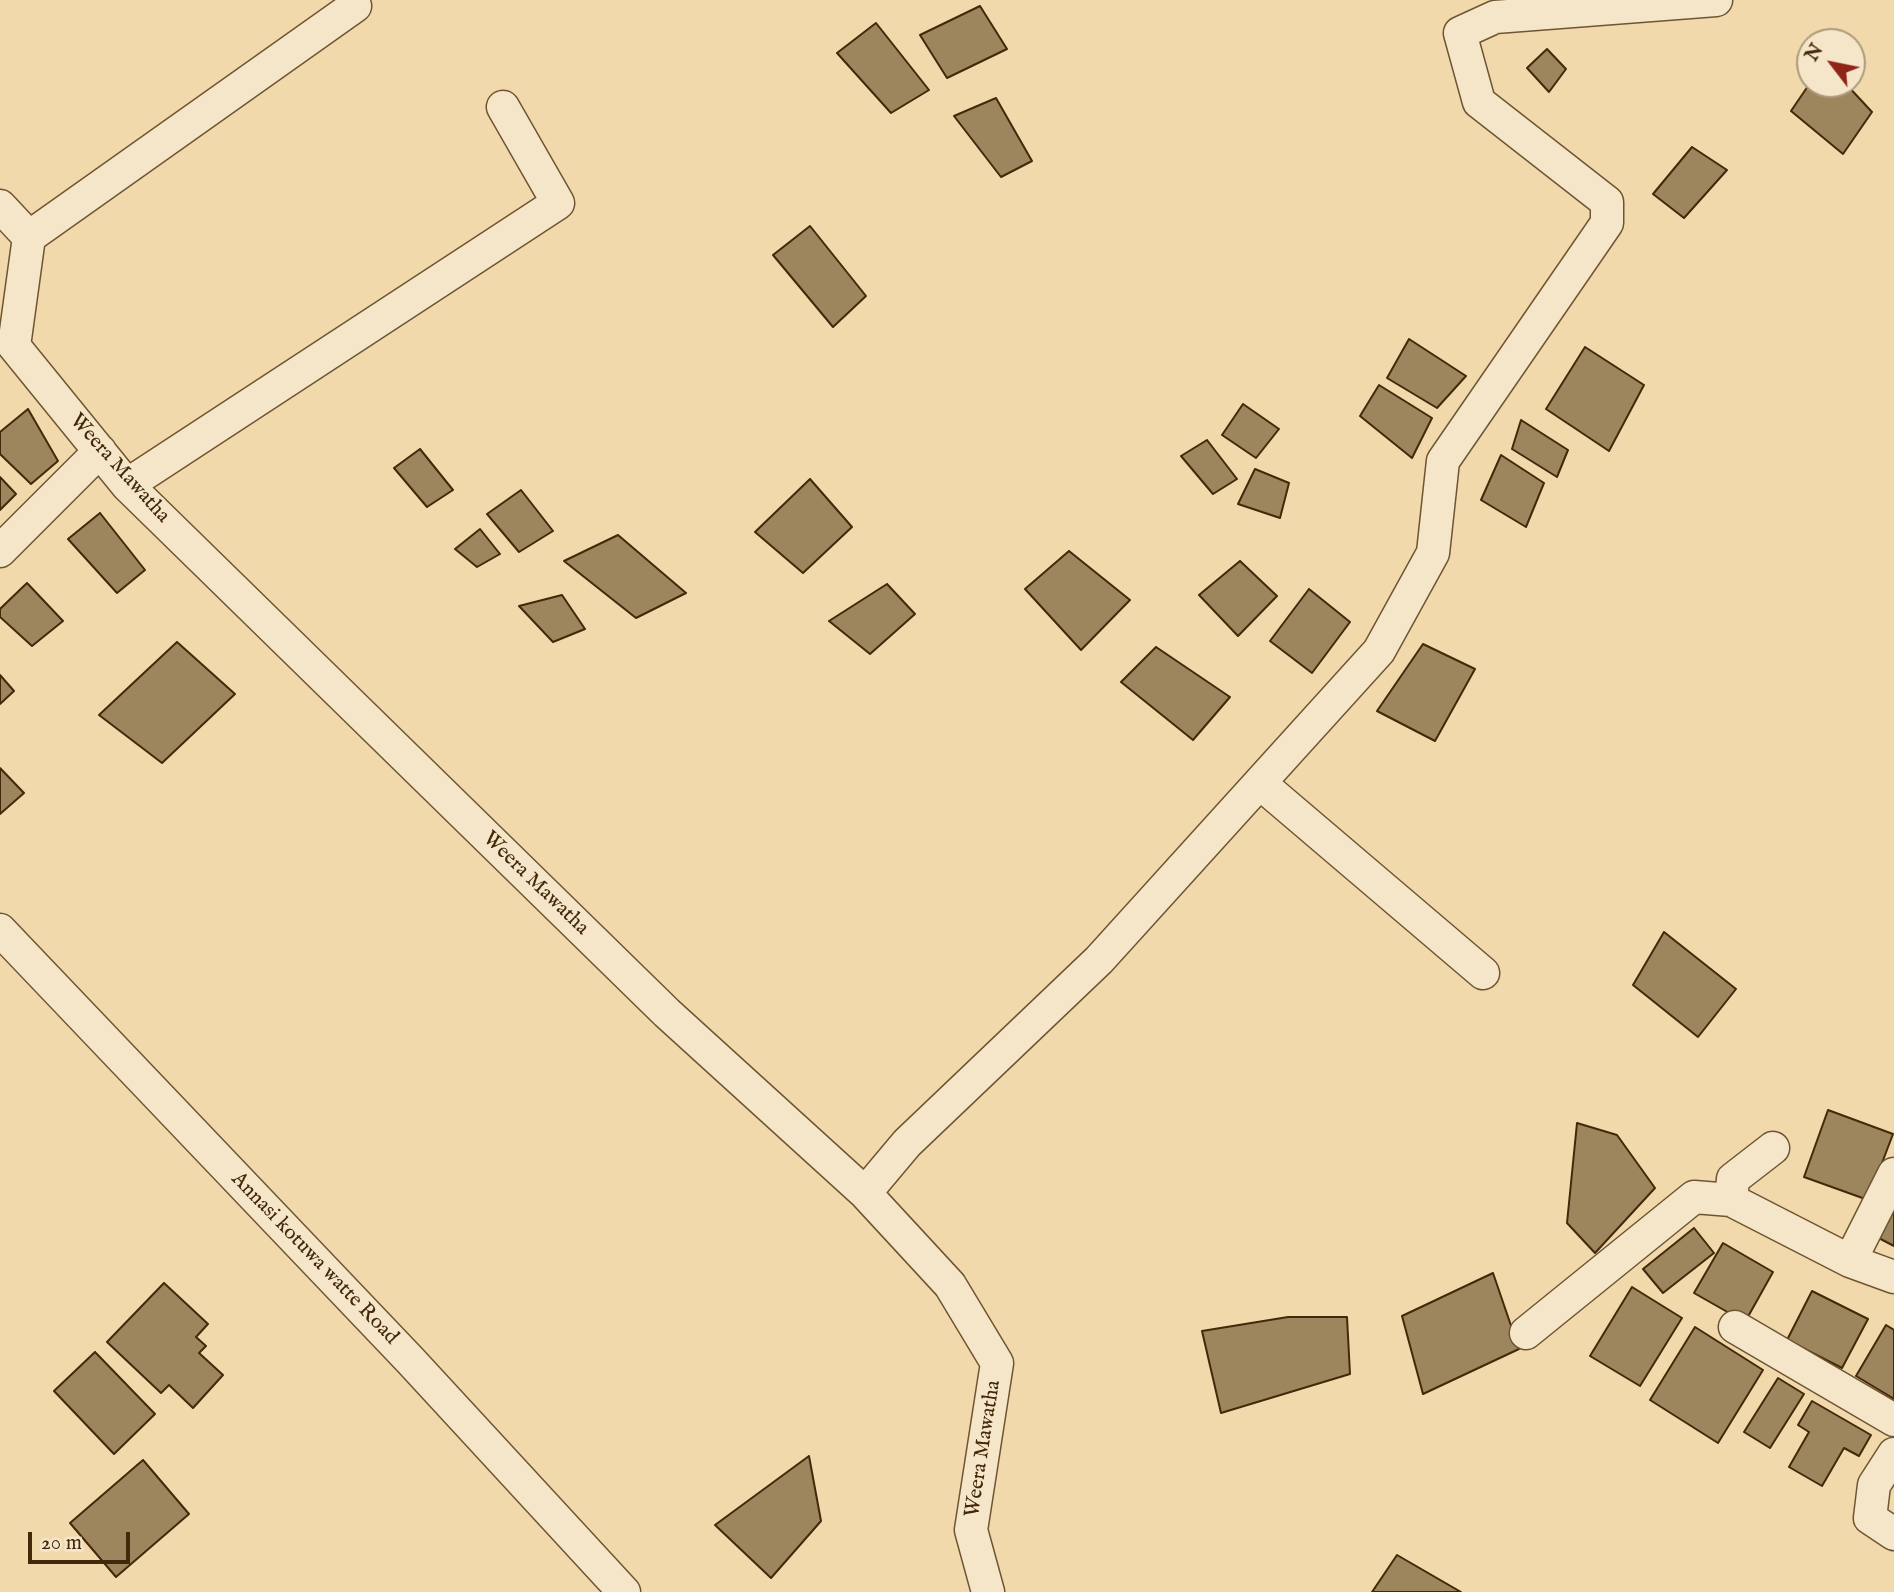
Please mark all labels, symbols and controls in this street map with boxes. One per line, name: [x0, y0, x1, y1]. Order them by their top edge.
north arrow: [1796, 28, 1866, 98]
text: N: [1800, 40, 1829, 66]
street label: Weera Mawatha: [63, 409, 175, 529]
street label: Weera Mawatha: [476, 827, 594, 941]
street label: Annasi kotuwa watte Road: [225, 1167, 403, 1351]
street label: Weera Mawatha: [961, 1379, 1007, 1519]
scale bar: [32, 1518, 133, 1562]
text: 20 m: [41, 1530, 82, 1557]

